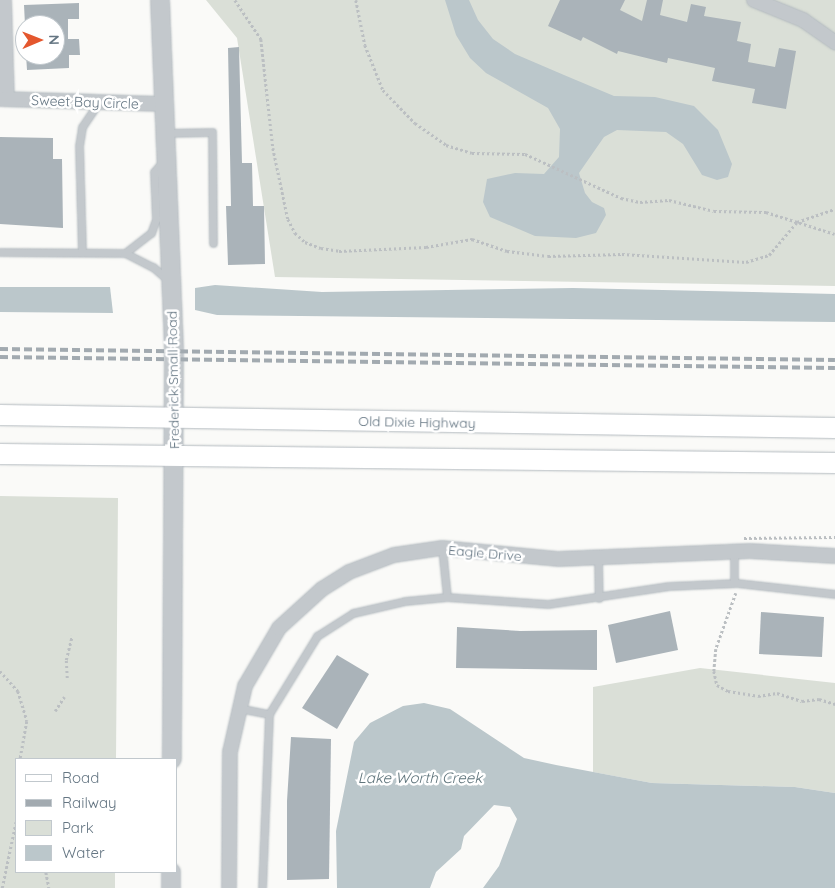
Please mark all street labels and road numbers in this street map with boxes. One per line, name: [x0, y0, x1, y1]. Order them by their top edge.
street label: Sweet Bay Circle: [31, 92, 139, 112]
street label: Frederick Small Road: [163, 311, 183, 449]
street label: Old Dixie Highway: [358, 413, 476, 431]
street label: Eagle Drive: [448, 541, 522, 565]

